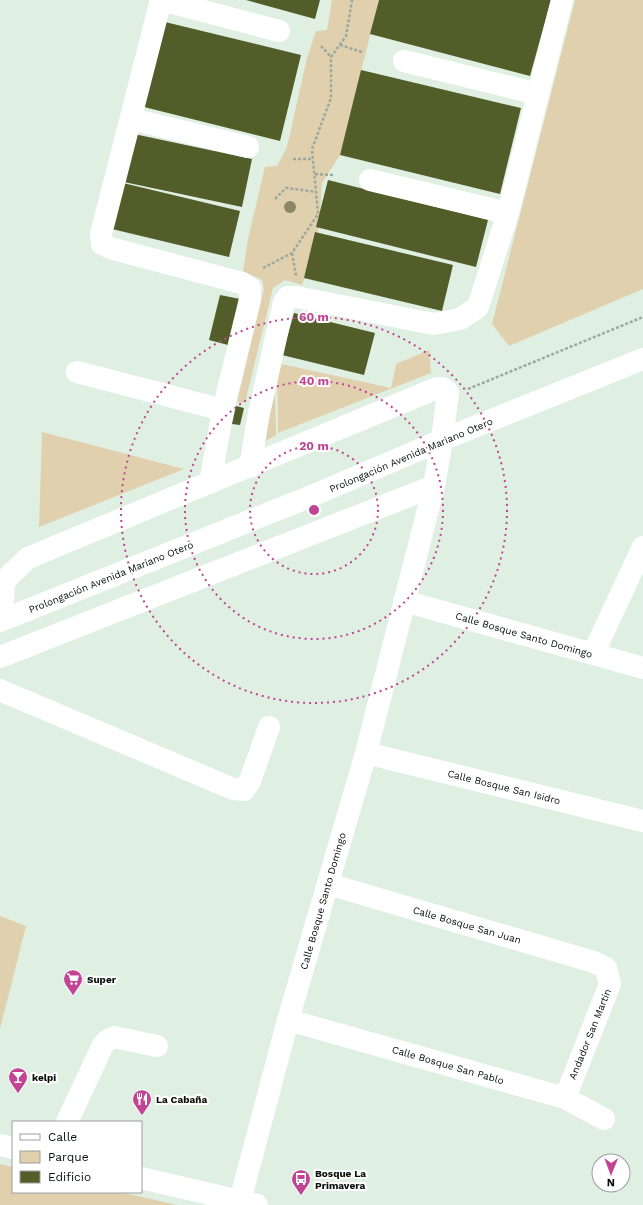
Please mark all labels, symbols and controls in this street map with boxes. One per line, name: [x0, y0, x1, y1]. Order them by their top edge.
text: 60 m: [299, 310, 329, 324]
text: 40 m: [299, 374, 329, 388]
street label: Prolongación Avenida Mariano Otero: [328, 415, 494, 495]
text: 20 m: [299, 439, 329, 453]
centre of rings: [307, 503, 321, 517]
street label: Prolongación Avenida Mariano Otero: [27, 539, 195, 615]
street label: Calle Bosque Santo Domingo: [454, 610, 594, 660]
street label: Calle Bosque San Isidro: [446, 768, 562, 806]
street label: Calle Bosque Santo Domingo: [298, 831, 348, 971]
street label: Calle Bosque San Juan: [412, 904, 522, 946]
supermarket icon: Super: [62, 968, 84, 996]
place label: Super: [87, 974, 117, 985]
street label: Andador San Martín: [567, 987, 613, 1081]
street label: Calle Bosque San Pablo: [391, 1044, 505, 1086]
bar icon: kelpi: [7, 1066, 29, 1094]
place label: kelpi: [32, 1072, 56, 1083]
restaurant icon: La Cabaña: [131, 1088, 153, 1116]
place label: La Cabaña: [156, 1094, 207, 1105]
legend: [12, 1121, 142, 1193]
text: Calle: [48, 1130, 77, 1144]
text: Parque: [48, 1150, 89, 1164]
north arrow: [591, 1153, 631, 1193]
bus stop icon: Bosque La Primavera: [290, 1168, 312, 1196]
place label: Bosque La Primavera: [315, 1168, 366, 1191]
text: Edificio: [48, 1170, 91, 1184]
text: N: [607, 1176, 615, 1189]

